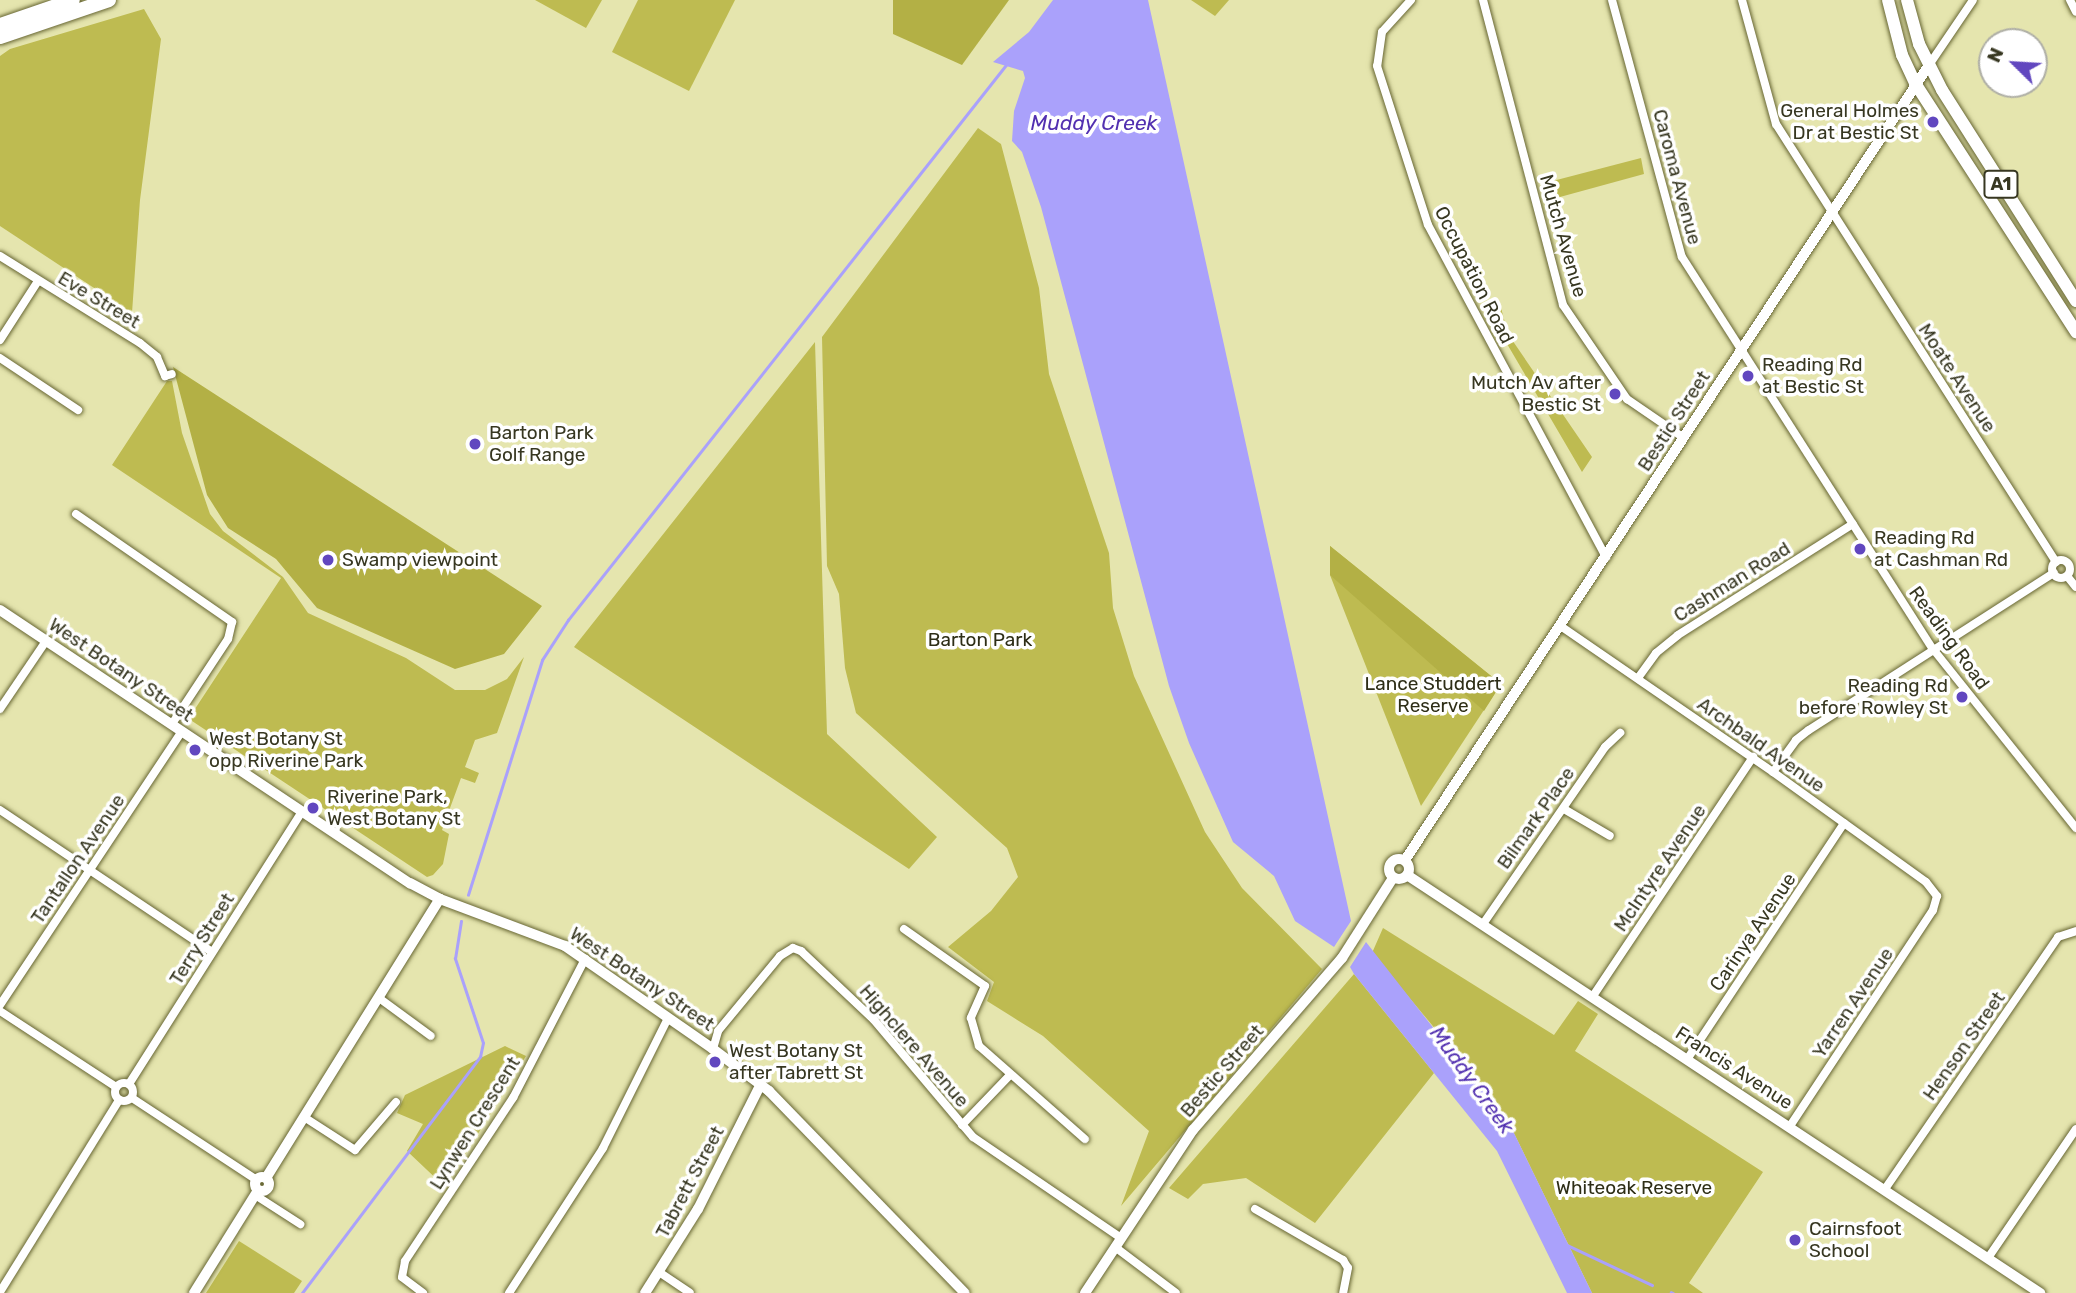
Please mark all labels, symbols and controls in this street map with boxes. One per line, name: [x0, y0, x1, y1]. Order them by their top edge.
north arrow: [1978, 28, 2048, 98]
text: N: [1982, 44, 2008, 66]
place label: General Holmes Dr at Bestic St: [1780, 100, 1919, 144]
street label: Caroma Avenue: [1648, 107, 1706, 247]
water label: Muddy Creek: [1030, 110, 1158, 136]
marker: General Holmes Dr at Bestic St: [1925, 114, 1941, 130]
road number: A1: [1982, 169, 2020, 198]
street label: Mutch Avenue: [1535, 172, 1591, 300]
street label: Occupation Road: [1430, 202, 1518, 348]
street label: Eve Street: [54, 267, 144, 333]
street label: Moate Avenue: [1913, 319, 2001, 437]
place label: Reading Rd at Bestic St: [1762, 354, 1864, 398]
street label: Bestic Street: [1633, 367, 1715, 475]
marker: Reading Rd at Bestic St: [1740, 368, 1756, 384]
place label: Mutch Av after Bestic St: [1470, 372, 1601, 416]
marker: Mutch Av after Bestic St: [1607, 386, 1623, 402]
place label: Barton Park Golf Range: [489, 422, 593, 466]
marker: Barton Park Golf Range: [467, 436, 483, 452]
place label: Reading Rd at Cashman Rd: [1874, 527, 2008, 571]
street label: Cashman Road: [1670, 537, 1794, 627]
marker: Reading Rd at Cashman Rd: [1852, 541, 1868, 557]
place label: Swamp viewpoint: [342, 549, 498, 571]
marker: Swamp viewpoint: [320, 552, 336, 568]
street label: Reading Road: [1904, 582, 1994, 694]
street label: West Botany Street: [44, 613, 198, 727]
park label: Barton Park: [928, 629, 1032, 651]
park label: Lance Studdert Reserve: [1364, 673, 1502, 717]
place label: Reading Rd before Rowley St: [1798, 675, 1948, 719]
marker: Reading Rd before Rowley St: [1954, 689, 1970, 705]
street label: Archbald Avenue: [1693, 692, 1829, 798]
place label: West Botany St opp Riverine Park: [209, 728, 363, 772]
marker: West Botany St opp Riverine Park: [187, 742, 203, 758]
street label: Bilmark Place: [1492, 763, 1580, 873]
place label: Riverine Park, West Botany St: [327, 786, 461, 830]
street label: Tantallon Avenue: [26, 790, 130, 928]
marker: Riverine Park, West Botany St: [305, 800, 321, 816]
street label: McIntyre Avenue: [1609, 800, 1711, 936]
street label: Carinya Avenue: [1705, 868, 1801, 996]
street label: Terry Street: [165, 889, 239, 989]
street label: West Botany Street: [565, 922, 719, 1036]
street label: Yarren Avenue: [1808, 943, 1898, 1063]
street label: Highclere Avenue: [854, 980, 974, 1112]
street label: Henson Street: [1918, 987, 2010, 1105]
street label: Bestic Street: [1176, 1020, 1268, 1122]
water label: Muddy Creek: [1424, 1021, 1520, 1139]
street label: Francis Avenue: [1671, 1021, 1797, 1115]
place label: West Botany St after Tabrett St: [729, 1040, 864, 1084]
street label: Lynwen Crescent: [425, 1052, 525, 1194]
marker: West Botany St after Tabrett St: [707, 1054, 723, 1070]
street label: Tabrett Street: [651, 1122, 729, 1242]
park label: Whiteoak Reserve: [1556, 1177, 1712, 1199]
place label: Cairnsfoot School: [1809, 1218, 1901, 1262]
marker: Cairnsfoot School: [1787, 1232, 1803, 1248]

